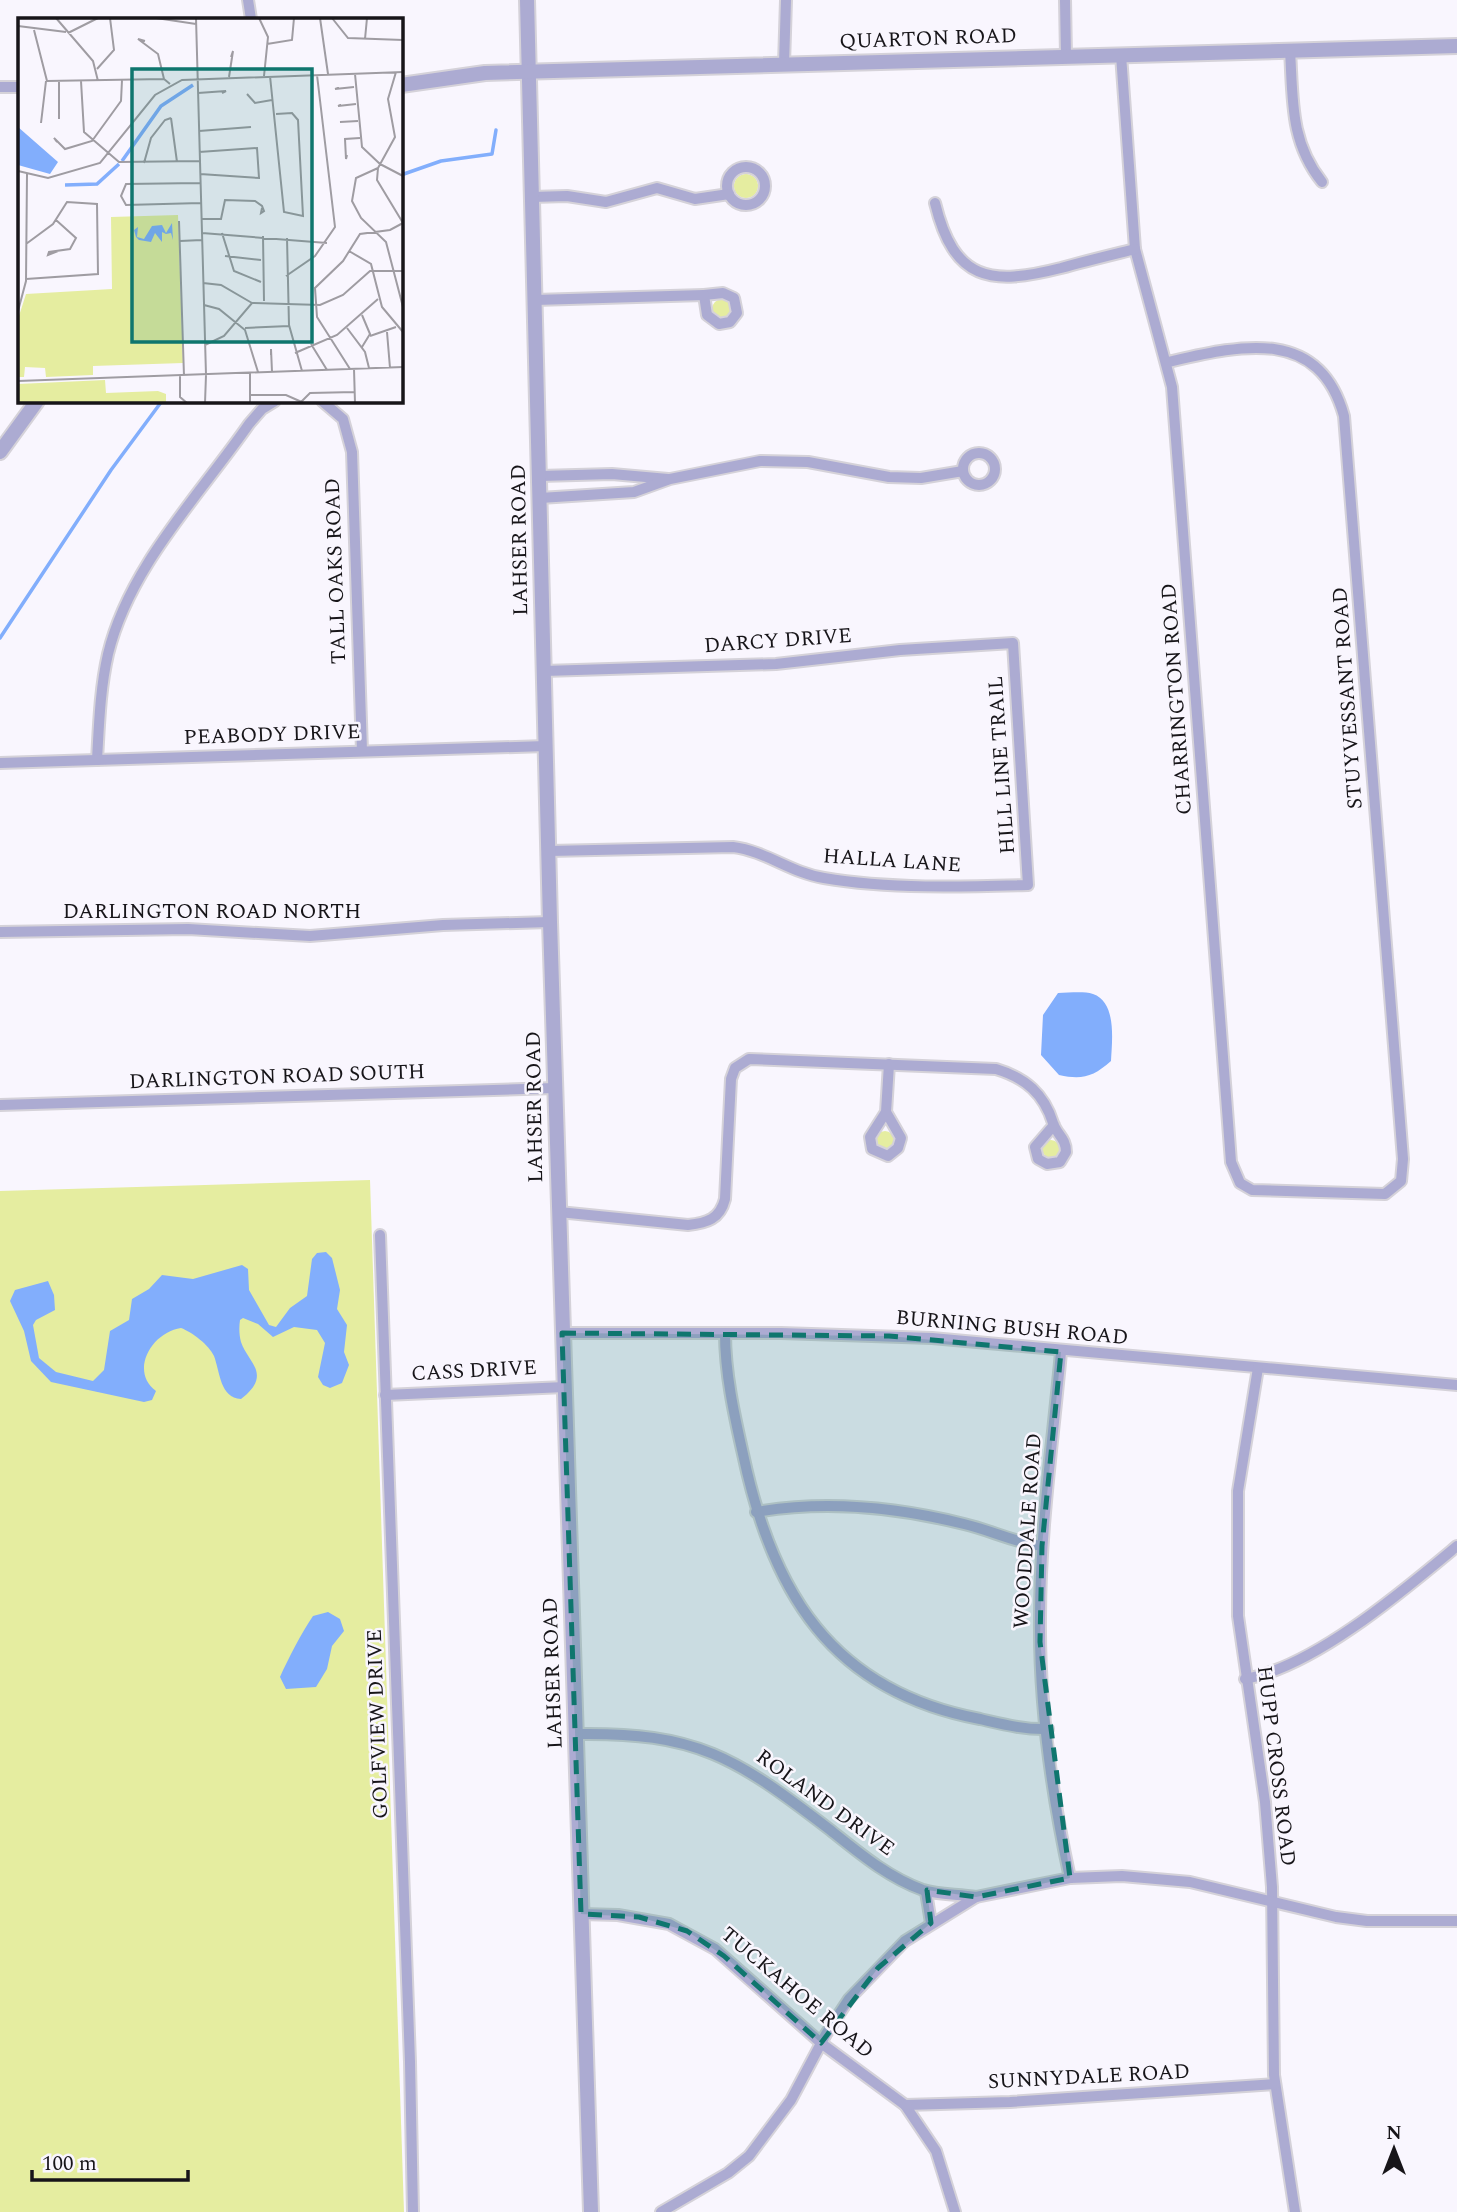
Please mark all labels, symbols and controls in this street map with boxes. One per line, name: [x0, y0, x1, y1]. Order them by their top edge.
inset map: [18, 18, 402, 402]
street label: QUARTON ROAD: [839, 20, 1017, 58]
street label: LAHSER ROAD: [503, 464, 537, 616]
street label: TALL OAKS ROAD: [317, 477, 355, 665]
street label: CHARRINGTON ROAD: [1153, 582, 1201, 816]
street label: STUYVESSANT ROAD: [1324, 586, 1372, 810]
street label: DARCY DRIVE: [703, 620, 853, 662]
street label: HILL LINE TRAIL: [980, 675, 1024, 855]
street label: PEABODY DRIVE: [183, 716, 361, 754]
street label: HALLA LANE: [822, 840, 962, 882]
street label: DARLINGTON ROAD NORTH: [63, 896, 361, 928]
street label: LAHSER ROAD: [518, 1031, 552, 1183]
street label: DARLINGTON ROAD SOUTH: [128, 1056, 426, 1098]
street label: BURNING BUSH ROAD: [894, 1302, 1130, 1354]
street label: CASS DRIVE: [410, 1352, 538, 1390]
street label: WOODDALE ROAD: [1005, 1432, 1051, 1630]
street label: LAHSER ROAD: [534, 1597, 572, 1749]
street label: GOLFVIEW DRIVE: [359, 1629, 397, 1819]
street label: HUPP CROSS ROAD: [1248, 1664, 1304, 1868]
street label: ROLAND DRIVE: [749, 1742, 901, 1864]
street label: TUCKAHOE ROAD: [713, 1919, 881, 2067]
street label: SUNNYDALE ROAD: [987, 2056, 1191, 2098]
north arrow: [1359, 2114, 1429, 2184]
text: N: [1386, 2119, 1402, 2148]
scale bar: [32, 2138, 187, 2182]
text: 100 m: [42, 2148, 97, 2180]

